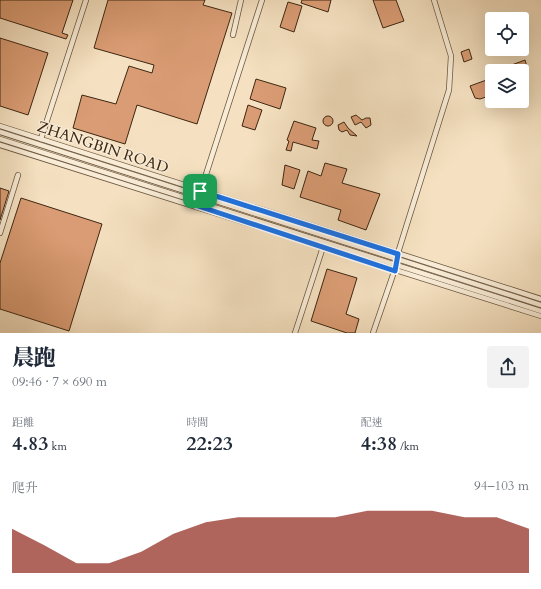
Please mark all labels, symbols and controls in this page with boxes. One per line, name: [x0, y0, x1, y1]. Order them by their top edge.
map controls: [485, 12, 529, 108]
button: locate: [485, 12, 529, 56]
button: layers: [485, 64, 529, 108]
street label: ZHANGBIN ROAD: [35, 116, 171, 178]
pin: [183, 174, 217, 208]
icon: arrive: [189, 180, 211, 202]
text: 晨跑: [12, 343, 56, 373]
button: share: [487, 346, 529, 388]
text: 09:46 · 7 × 690 m: [12, 373, 107, 391]
text: 距離: [12, 415, 34, 430]
text: 時間: [186, 415, 208, 430]
text: 配速: [361, 415, 383, 430]
text: 4.83: [12, 430, 49, 457]
text: 22:23: [186, 430, 233, 457]
text: 4:38: [361, 430, 397, 457]
text: km: [49, 439, 67, 454]
text: /km: [397, 439, 419, 454]
text: 94–103 m: [474, 477, 529, 495]
text: 爬升: [12, 479, 38, 497]

